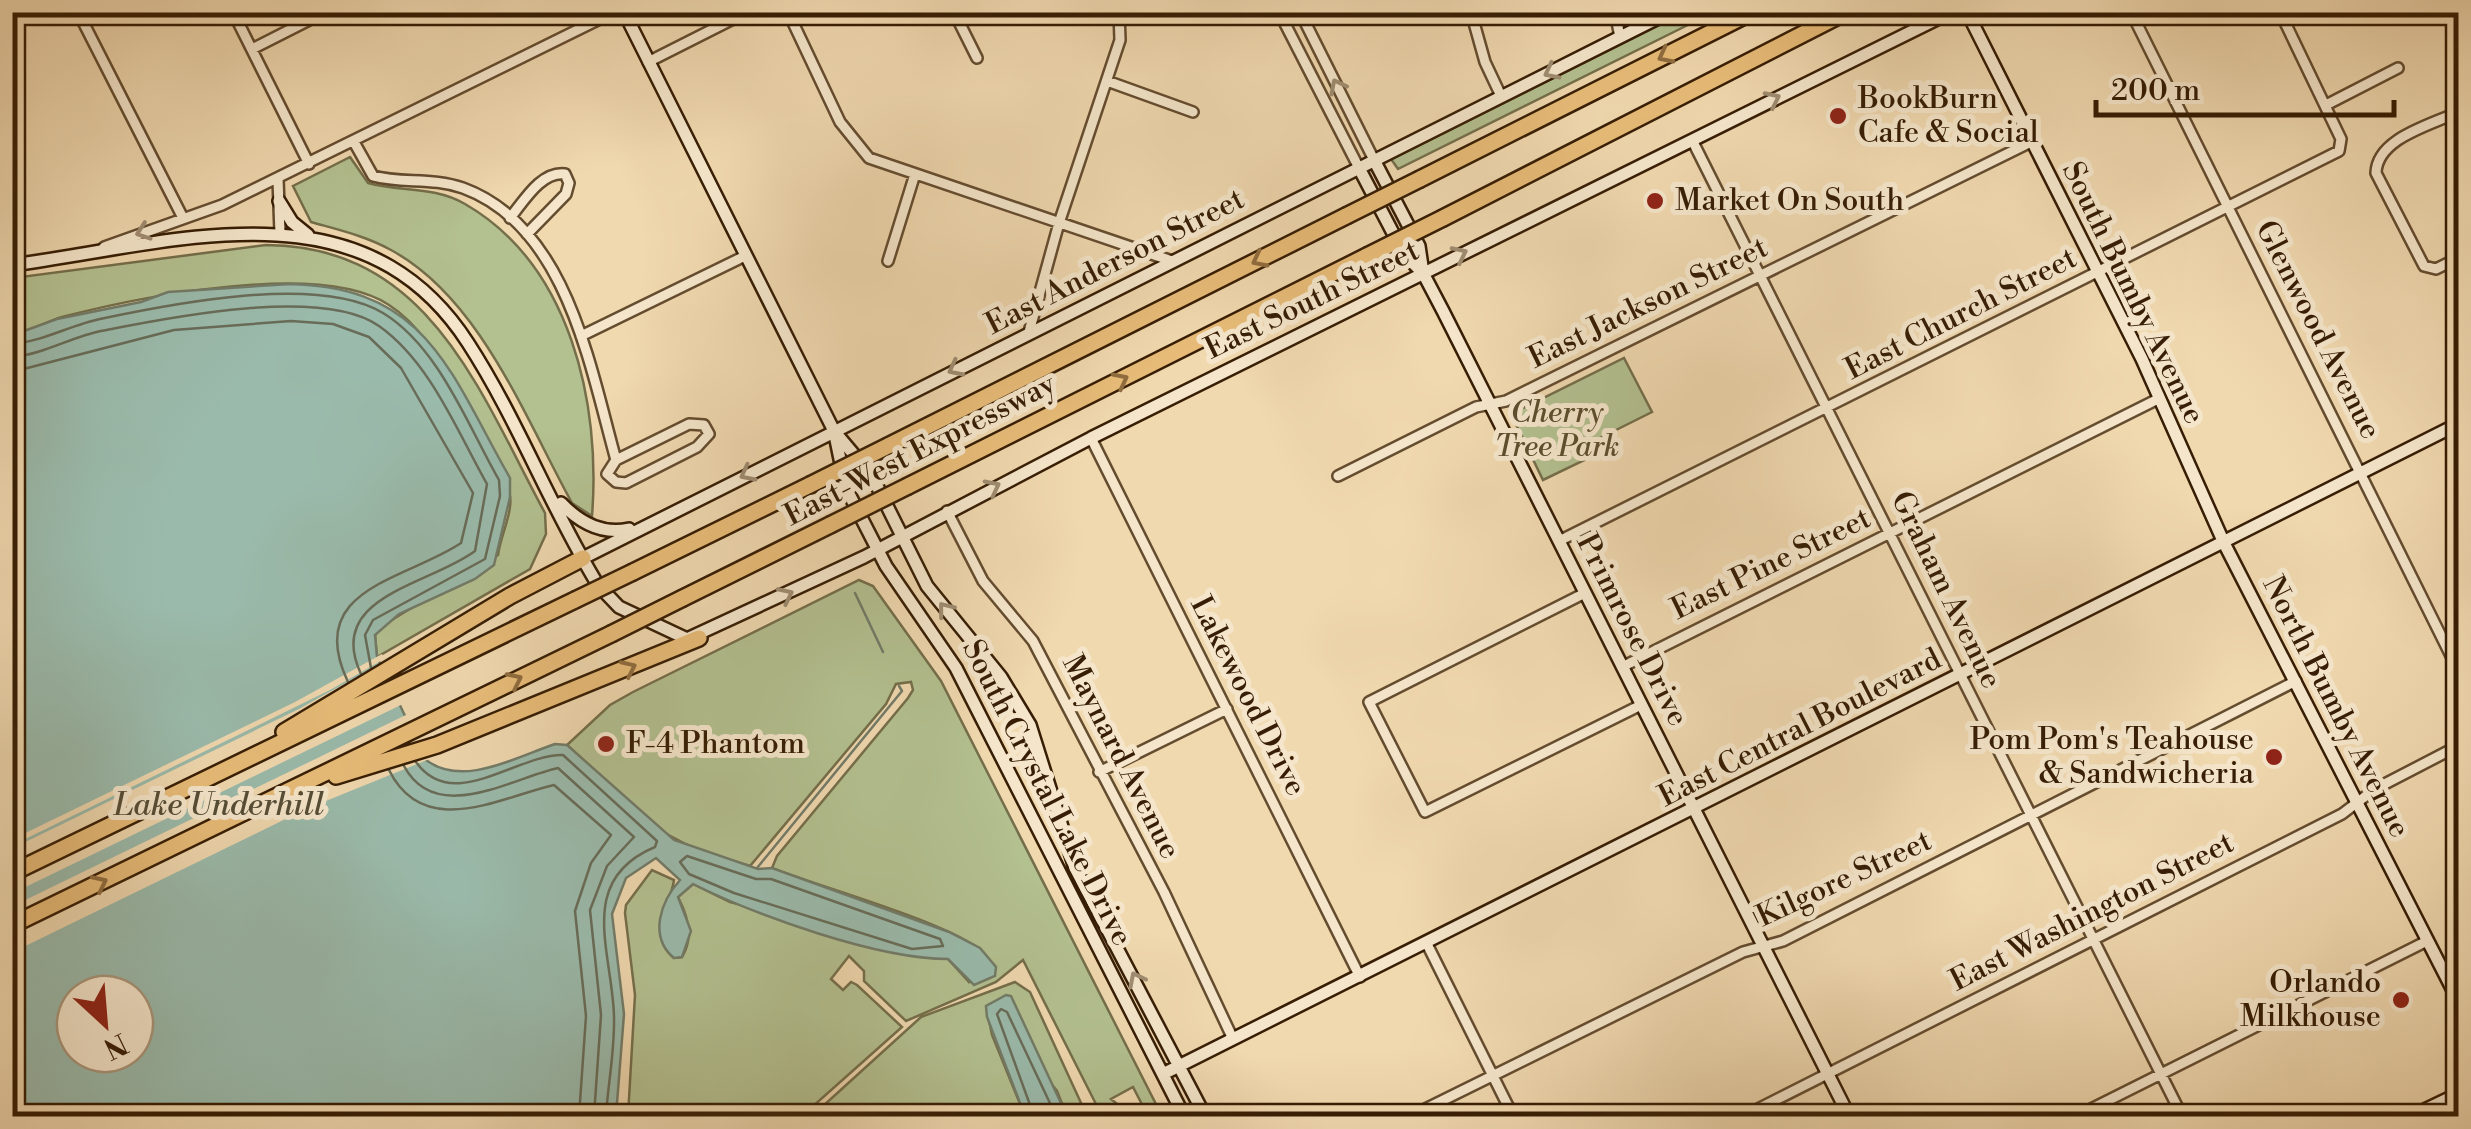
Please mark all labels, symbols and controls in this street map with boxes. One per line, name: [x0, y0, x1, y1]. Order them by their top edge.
one-way arrow: [1657, 44, 1675, 63]
scale bar: [2096, 55, 2394, 117]
one-way arrow: [1543, 59, 1561, 79]
text: 200 m: [2111, 72, 2200, 110]
one-way arrow: [1330, 79, 1349, 97]
place label: BookBurn Cafe & Social: [1857, 80, 2039, 152]
one-way arrow: [1763, 92, 1781, 112]
marker: BookBurn Cafe & Social: [1827, 105, 1849, 127]
street label: South Bumby Avenue: [2053, 156, 2213, 430]
street label: East Anderson Street: [979, 180, 1251, 344]
place label: Market On South: [1675, 182, 1904, 220]
marker: Market On South: [1644, 190, 1666, 212]
street label: Glenwood Avenue: [2247, 214, 2389, 446]
one-way arrow: [136, 220, 153, 240]
street label: East Jackson Street: [1522, 228, 1774, 377]
street label: East South Street: [1199, 232, 1426, 368]
street label: East Church Street: [1839, 239, 2083, 389]
one-way arrow: [1450, 247, 1468, 267]
one-way arrow: [1251, 248, 1269, 267]
one-way arrow: [948, 357, 966, 377]
street label: East-West Expressway: [778, 365, 1062, 535]
one-way arrow: [1110, 373, 1128, 392]
park label: Cherry Tree Park: [1494, 394, 1620, 466]
one-way arrow: [739, 462, 757, 481]
one-way arrow: [983, 479, 1001, 499]
street label: Graham Avenue: [1882, 485, 2010, 695]
street label: East Pine Street: [1665, 499, 1877, 629]
street label: Primrose Drive: [1567, 528, 1697, 732]
street label: North Bumby Avenue: [2254, 570, 2418, 844]
one-way arrow: [776, 588, 794, 607]
street label: Lakewood Drive: [1181, 590, 1315, 802]
one-way arrow: [939, 602, 957, 620]
street label: South Crystal Lake Drive: [953, 634, 1141, 952]
street label: East Central Boulevard: [1652, 640, 1948, 816]
street label: Maynard Avenue: [1053, 649, 1189, 865]
one-way arrow: [619, 660, 637, 680]
one-way arrow: [505, 673, 523, 693]
place label: Pom Pom's Teahouse & Sandwicheria: [1970, 721, 2255, 793]
place label: F-4 Phantom: [626, 725, 805, 763]
marker: F-4 Phantom: [595, 733, 617, 755]
marker: Pom Pom's Teahouse & Sandwicheria: [2263, 746, 2285, 768]
water label: Lake Underhill: [113, 785, 325, 825]
street label: Kilgore Street: [1751, 822, 1938, 936]
street label: East Washington Street: [1944, 824, 2241, 1000]
one-way arrow: [90, 876, 108, 895]
place label: Orlando Milkhouse: [2240, 964, 2381, 1036]
one-way arrow: [1129, 971, 1148, 989]
north arrow: [55, 974, 155, 1074]
marker: Orlando Milkhouse: [2390, 989, 2412, 1011]
text: N: [98, 1025, 133, 1066]

